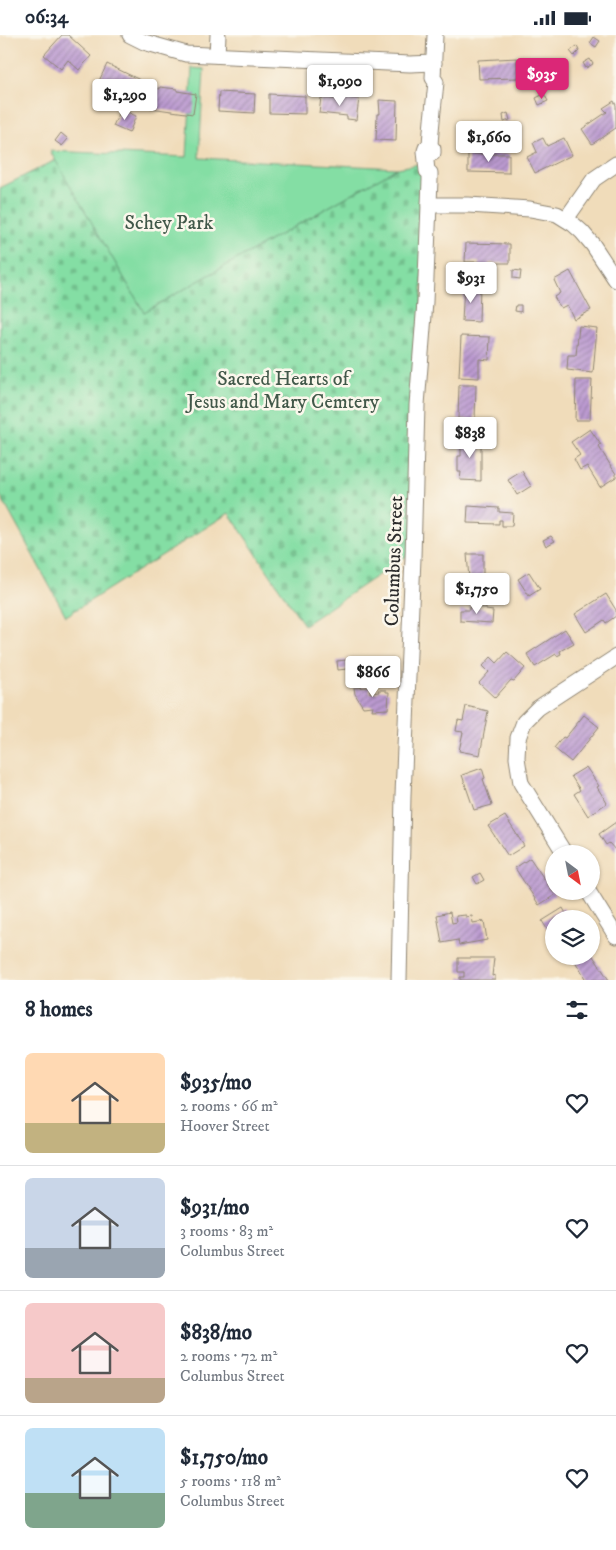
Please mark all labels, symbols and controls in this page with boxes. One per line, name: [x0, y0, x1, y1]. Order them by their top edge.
text: 06:34: [25, 6, 68, 29]
pin: $935: [512, 57, 572, 100]
text: $935: [527, 64, 557, 84]
pin: $1,090: [299, 65, 381, 107]
text: $1,090: [318, 71, 362, 91]
pin: $1,290: [84, 79, 166, 121]
text: $1,290: [103, 85, 147, 105]
pin: $1,660: [448, 121, 530, 163]
text: $1,660: [467, 127, 511, 147]
park label: Schey Park: [125, 211, 214, 236]
pin: $931: [441, 261, 501, 304]
text: $931: [457, 268, 485, 288]
park label: Sacred Hearts of Jesus and Mary Cemtery: [185, 367, 380, 415]
pin: $838: [440, 417, 500, 459]
text: $838: [455, 423, 485, 443]
street label: Columbus Street: [380, 495, 409, 627]
pin: $1,750: [436, 573, 518, 615]
text: $1,750: [456, 579, 498, 599]
pin: $866: [343, 655, 403, 698]
text: $866: [356, 662, 390, 682]
north arrow: [545, 845, 600, 900]
map controls: [545, 845, 600, 965]
button: layers: [545, 910, 600, 965]
icon: filters: [563, 996, 591, 1024]
text: 8 homes: [25, 997, 93, 1023]
text: $935/mo: [180, 1070, 251, 1096]
icon: home: [65, 1073, 125, 1133]
icon: heart: [563, 1089, 591, 1117]
text: 2 rooms · 66 m²: [180, 1096, 278, 1116]
text: Hoover Street: [180, 1116, 270, 1136]
text: $931/mo: [180, 1195, 249, 1221]
icon: home: [65, 1198, 125, 1258]
icon: heart: [563, 1214, 591, 1242]
text: 3 rooms · 83 m²: [180, 1221, 273, 1241]
text: Columbus Street: [180, 1241, 285, 1261]
text: $838/mo: [180, 1320, 252, 1346]
icon: home: [65, 1323, 125, 1383]
icon: heart: [563, 1339, 591, 1367]
text: 2 rooms · 72 m²: [180, 1346, 277, 1366]
text: Columbus Street: [180, 1366, 285, 1386]
text: $1,750/mo: [180, 1445, 268, 1471]
icon: home: [65, 1448, 125, 1508]
icon: heart: [563, 1464, 591, 1492]
text: 5 rooms · 118 m²: [180, 1471, 281, 1491]
text: Columbus Street: [180, 1491, 285, 1511]

